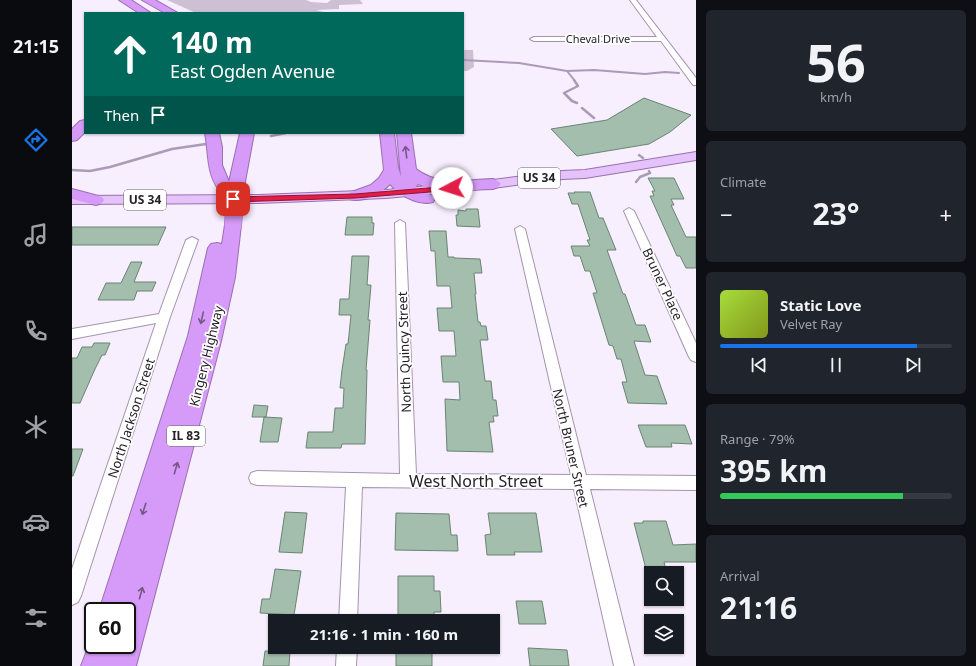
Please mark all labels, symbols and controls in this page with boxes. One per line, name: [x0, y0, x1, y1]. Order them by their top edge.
text: 140 m: [170, 23, 253, 61]
text: 56: [806, 26, 866, 97]
icon: ahead: [104, 28, 156, 80]
street label: Cheval Drive: [566, 31, 630, 46]
text: 21:15: [13, 34, 59, 58]
text: East Ogden Avenue: [170, 59, 335, 83]
text: km/h: [820, 88, 852, 106]
icon: arrive: [147, 104, 169, 126]
text: Then: [104, 105, 139, 125]
icon: directions: [22, 126, 50, 154]
one-way arrow: [403, 146, 410, 159]
position arrow: [431, 167, 473, 209]
road number: US 34: [518, 168, 560, 188]
text: Climate: [720, 173, 766, 191]
pin: [216, 182, 250, 216]
icon: arrive: [222, 188, 244, 210]
road number: US 34: [124, 190, 166, 210]
text: 23°: [812, 193, 860, 234]
text: −: [720, 199, 733, 229]
text: +: [939, 199, 952, 229]
icon: music: [22, 221, 50, 249]
street label: Bruner Place: [638, 245, 688, 323]
street label: North Quincy Street: [393, 291, 415, 413]
text: Static Love: [780, 295, 861, 315]
street label: Kingery Highway: [185, 303, 227, 408]
one-way arrow: [197, 311, 205, 324]
text: Velvet Ray: [780, 315, 842, 333]
icon: phone: [22, 317, 50, 345]
icon: previous: [748, 354, 770, 376]
icon: pause: [825, 354, 847, 376]
icon: next: [902, 354, 924, 376]
street label: North Jackson Street: [103, 355, 159, 480]
street label: North Bruner Street: [549, 387, 594, 510]
icon: climate: [22, 413, 50, 441]
road number: IL 83: [167, 426, 205, 446]
text: Range · 79%: [720, 430, 795, 448]
text: 395 km: [720, 450, 827, 491]
one-way arrow: [173, 461, 181, 474]
street label: West North Street: [409, 470, 543, 492]
one-way arrow: [140, 503, 147, 516]
icon: car: [22, 508, 50, 536]
map controls: [644, 566, 684, 654]
button: search: [644, 566, 684, 606]
text: Arrival: [720, 567, 760, 585]
one-way arrow: [138, 587, 145, 600]
text: 21:16: [720, 587, 797, 628]
speed limit sign: 60: [84, 602, 136, 654]
icon: filters: [22, 604, 50, 632]
button: layers: [644, 614, 684, 654]
text: 21:16 · 1 min · 160 m: [310, 624, 458, 644]

